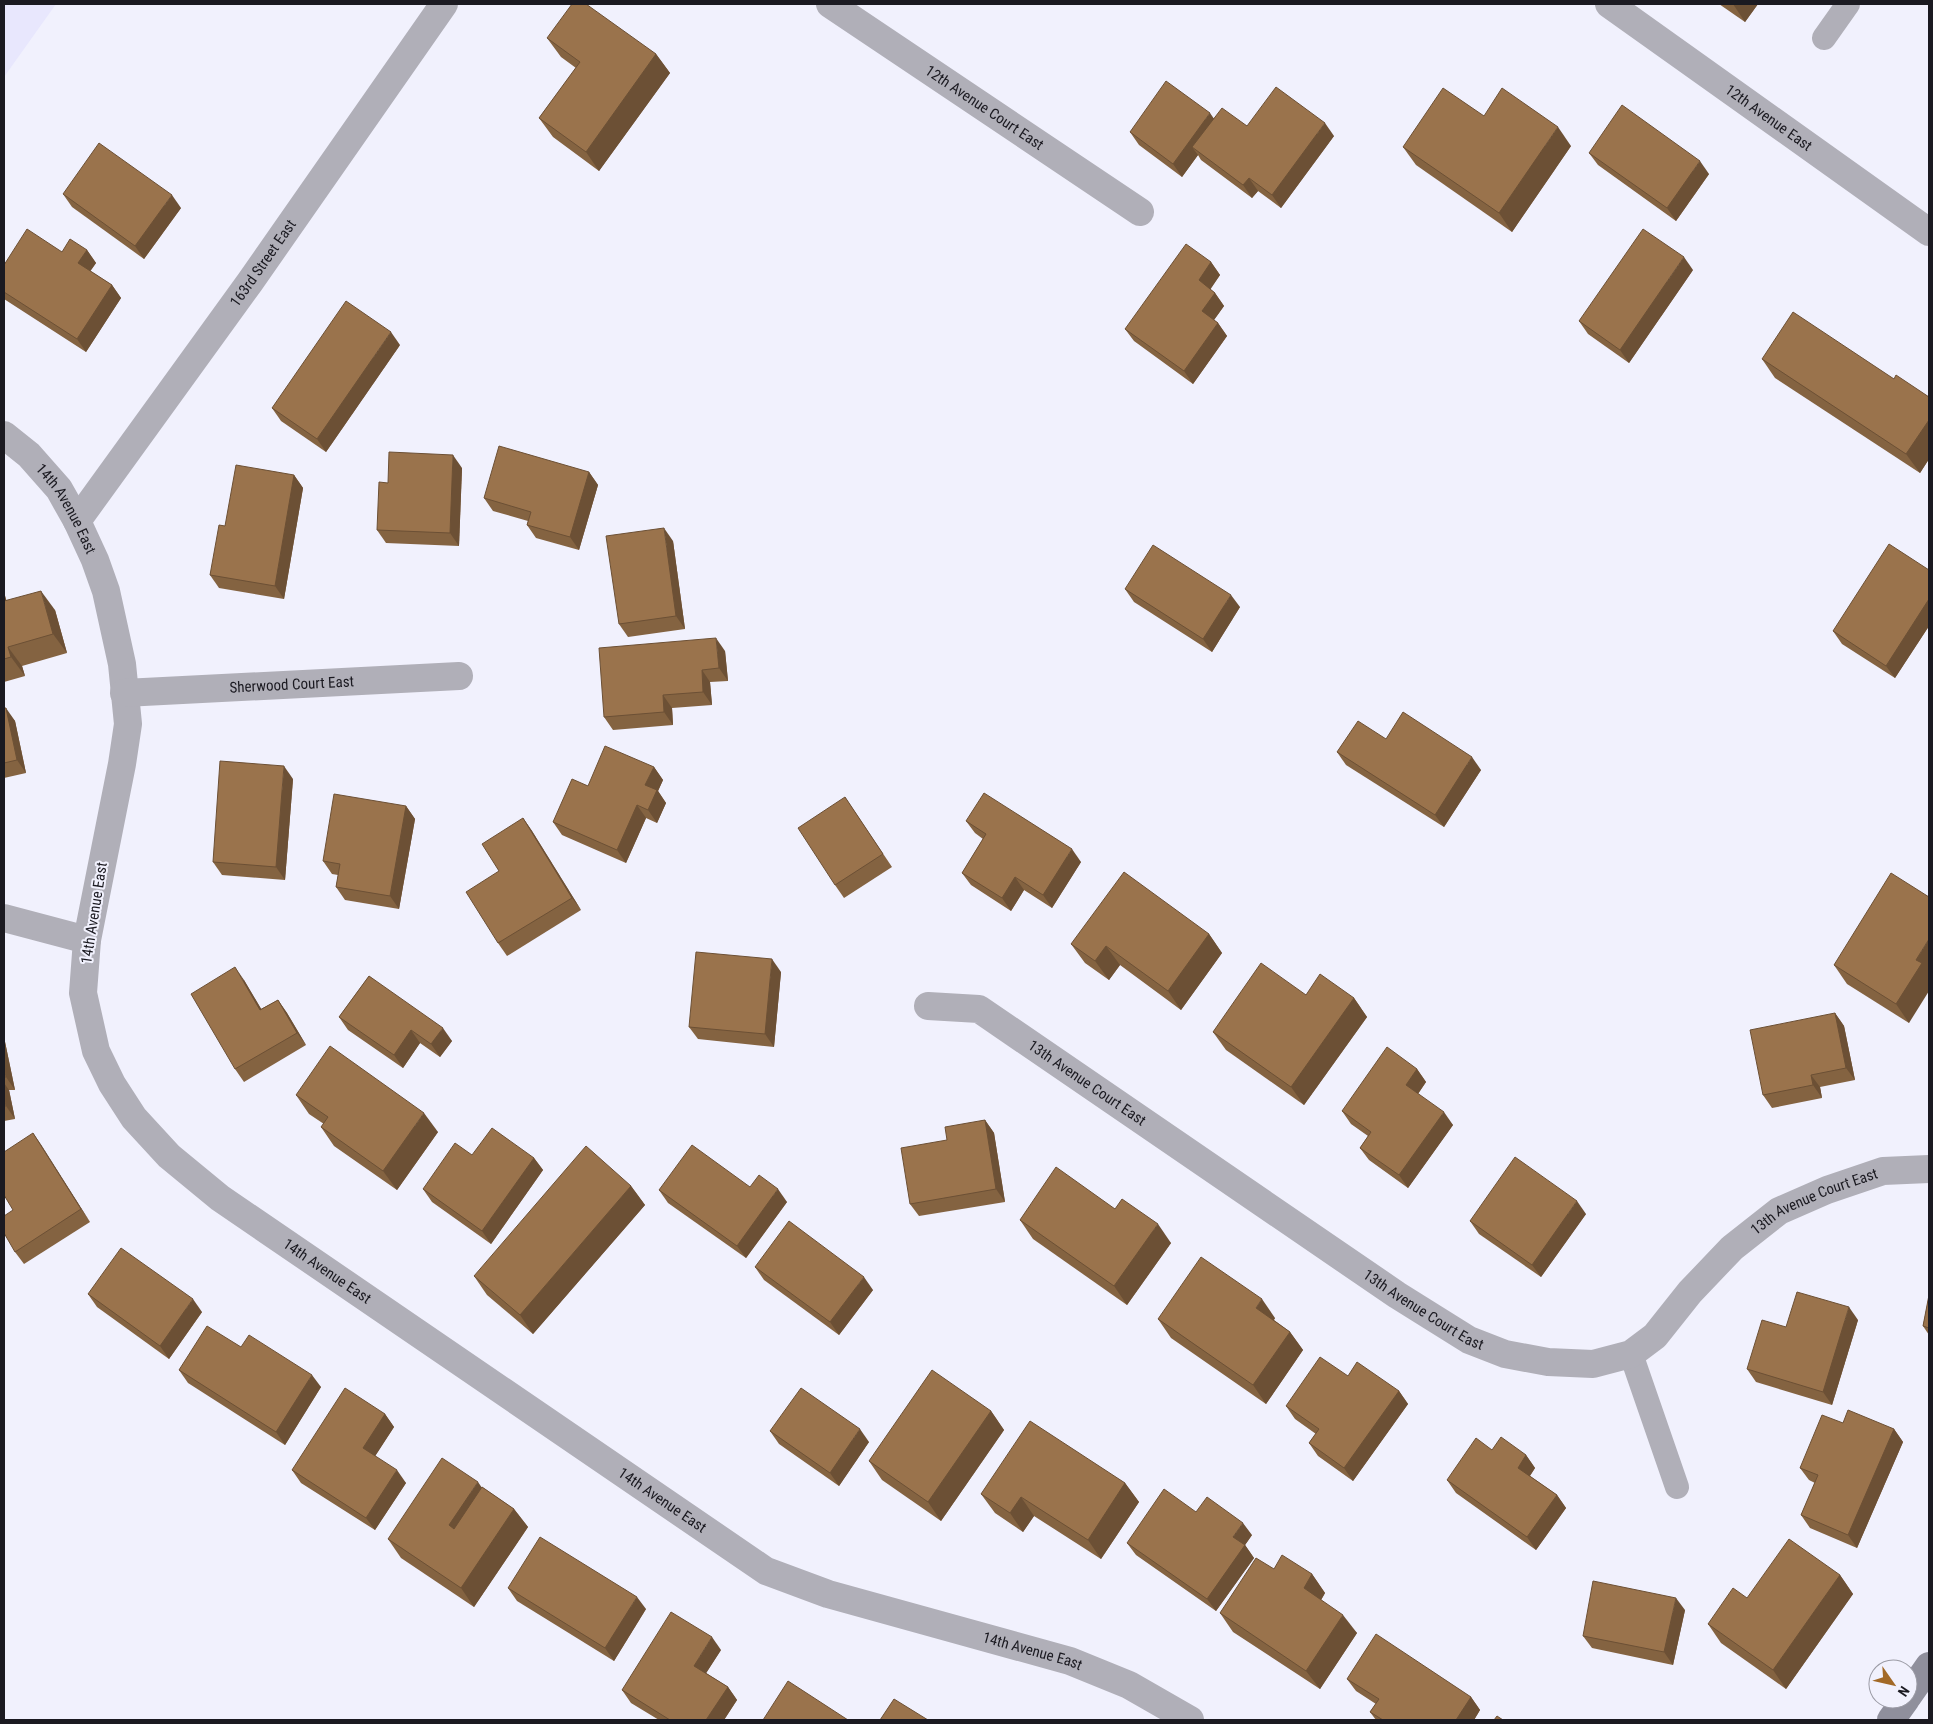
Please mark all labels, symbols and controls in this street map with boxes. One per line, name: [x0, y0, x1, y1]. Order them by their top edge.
street label: 12th Avenue Court East: [922, 62, 1047, 154]
street label: 12th Avenue East: [1722, 81, 1816, 155]
street label: 163rd Street East: [226, 216, 300, 310]
street label: 14th Avenue East: [32, 460, 100, 557]
street label: Sherwood Court East: [229, 672, 354, 697]
street label: 14th Avenue East: [77, 861, 111, 965]
street label: 13th Avenue Court East: [1025, 1036, 1149, 1130]
street label: 13th Avenue Court East: [1747, 1164, 1880, 1239]
street label: 14th Avenue East: [280, 1235, 374, 1308]
street label: 13th Avenue Court East: [1360, 1266, 1486, 1354]
street label: 14th Avenue East: [615, 1464, 710, 1537]
street label: 14th Avenue East: [981, 1628, 1085, 1674]
north arrow: [1868, 1659, 1918, 1709]
text: N: [1895, 1683, 1913, 1699]

